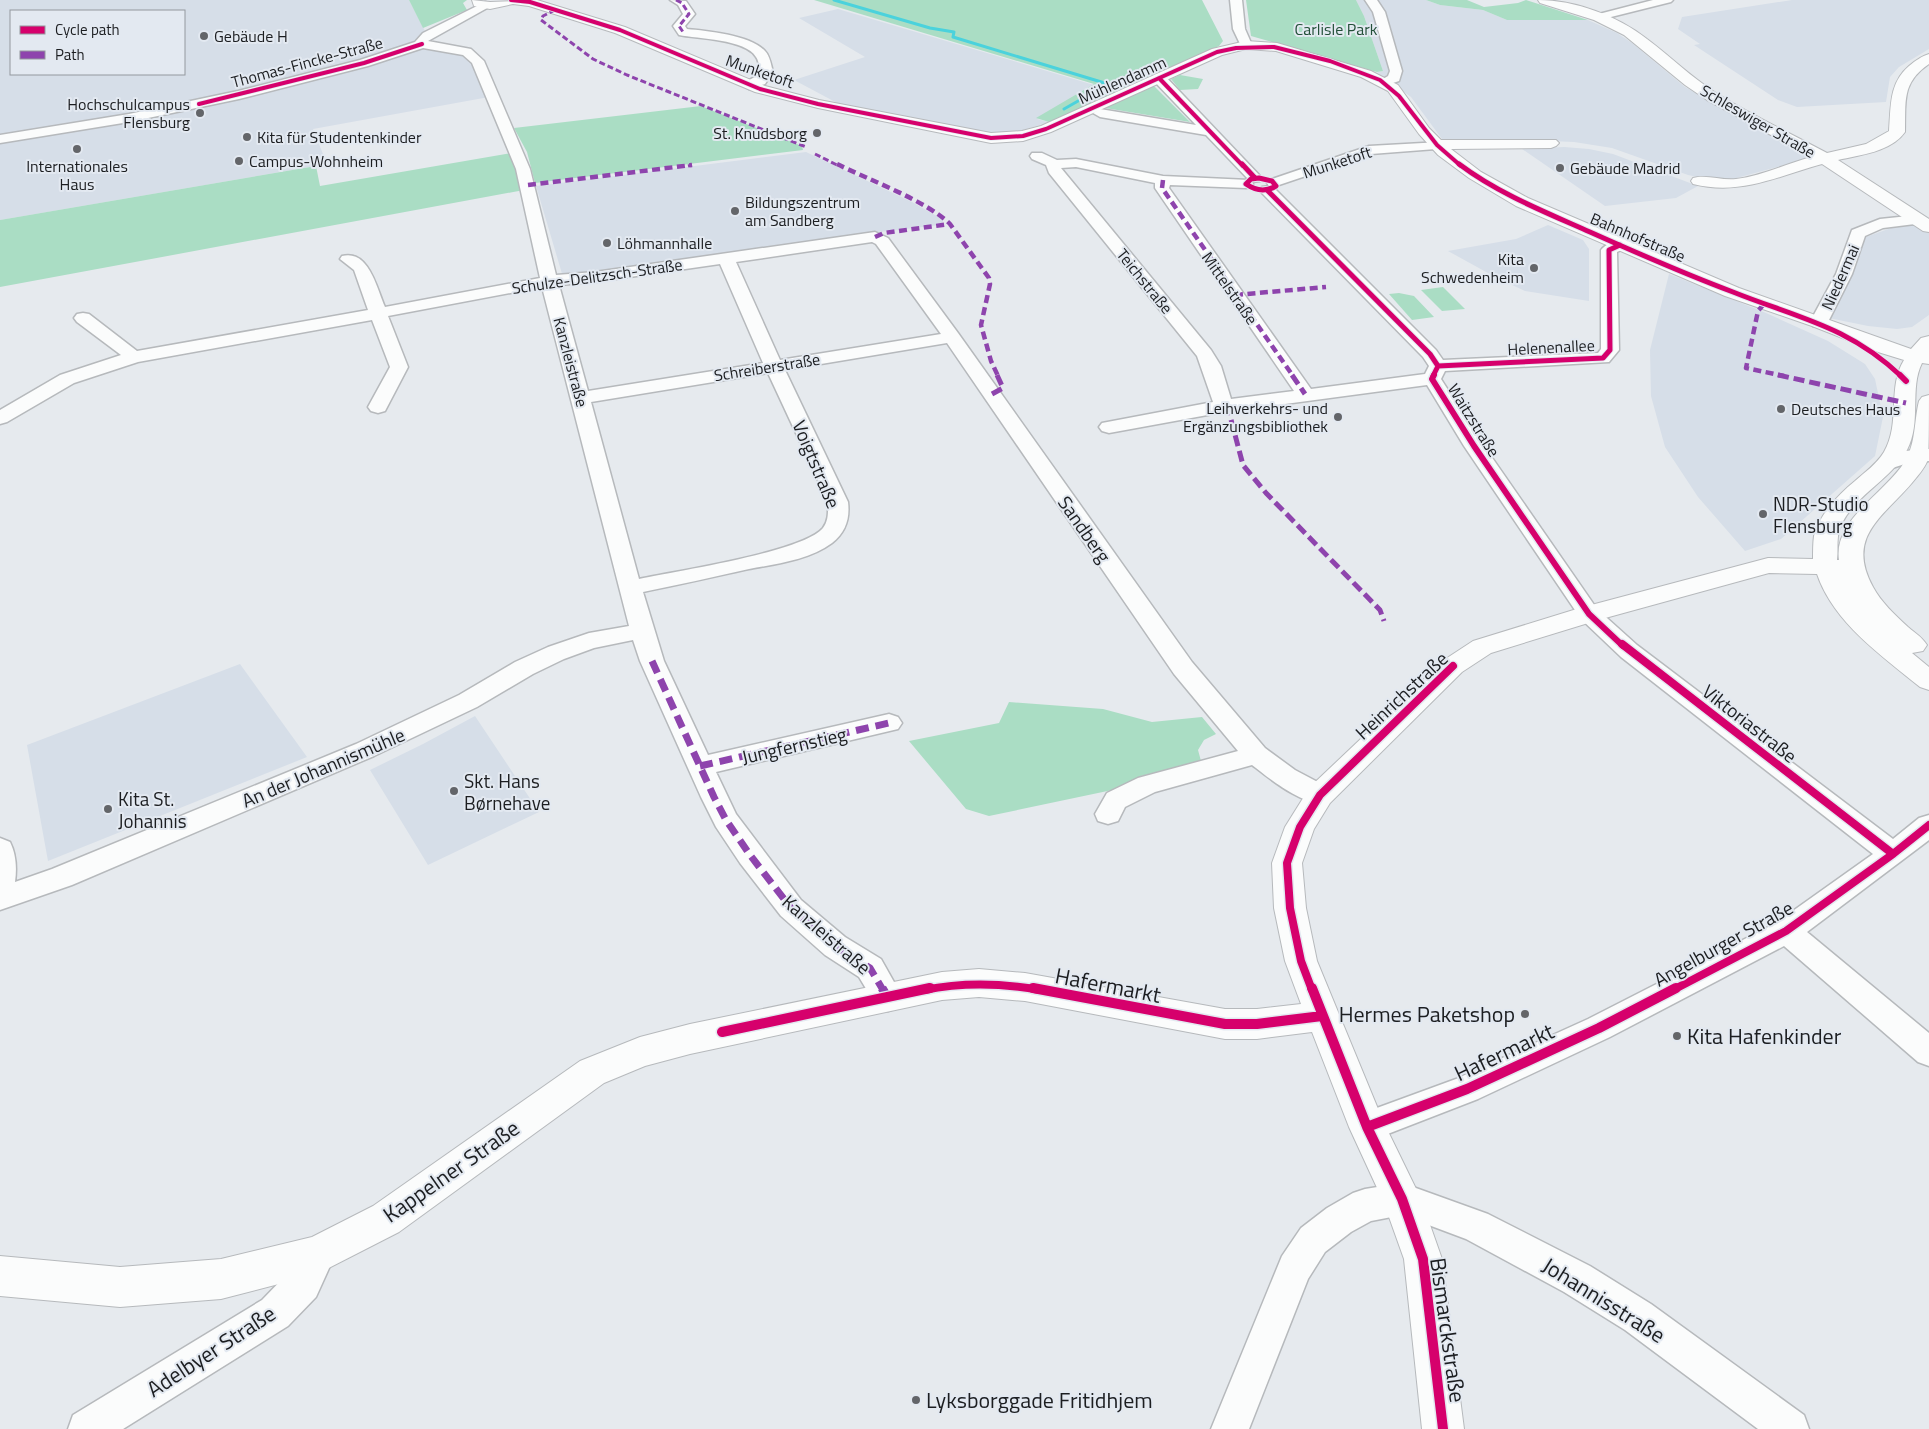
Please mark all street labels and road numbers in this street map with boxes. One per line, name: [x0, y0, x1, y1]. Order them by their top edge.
street label: Thomas-Fincke-Straße: [229, 30, 385, 94]
street label: Munketoft: [723, 48, 798, 94]
street label: Mühlendamm: [1074, 50, 1170, 110]
street label: Schleswiger Straße: [1696, 78, 1820, 164]
street label: Munketoft: [1300, 140, 1375, 184]
street label: Bahnhofstraße: [1587, 206, 1689, 268]
street label: Niedermai: [1815, 240, 1865, 314]
street label: Teichstraße: [1111, 243, 1179, 319]
street label: Mittelstraße: [1196, 247, 1264, 329]
street label: Schulze-Delitzsch-Straße: [510, 252, 684, 300]
street label: Kanzleistraße: [547, 314, 595, 410]
street label: Helenenallee: [1507, 333, 1595, 361]
street label: Schreiberstraße: [712, 347, 822, 387]
street label: Waitzstraße: [1442, 379, 1506, 461]
street label: Voigtstraße: [785, 415, 849, 513]
street label: Sandberg: [1051, 490, 1119, 569]
street label: Heinrichstraße: [1348, 644, 1454, 746]
street label: Viktoriastraße: [1696, 677, 1804, 769]
street label: An der Johannismühle: [237, 719, 409, 815]
street label: Jungfernstieg: [739, 719, 850, 771]
street label: Kanzleistraße: [776, 887, 878, 981]
street label: Angelburger Straße: [1648, 893, 1798, 993]
street label: Hafermarkt: [1052, 958, 1164, 1012]
street label: Hafermarkt: [1448, 1014, 1560, 1090]
street label: Kappelner Straße: [376, 1111, 526, 1231]
street label: Johannisstraße: [1536, 1249, 1672, 1351]
street label: Bismarckstraße: [1421, 1255, 1475, 1405]
street label: Adelbyer Straße: [140, 1296, 282, 1406]

